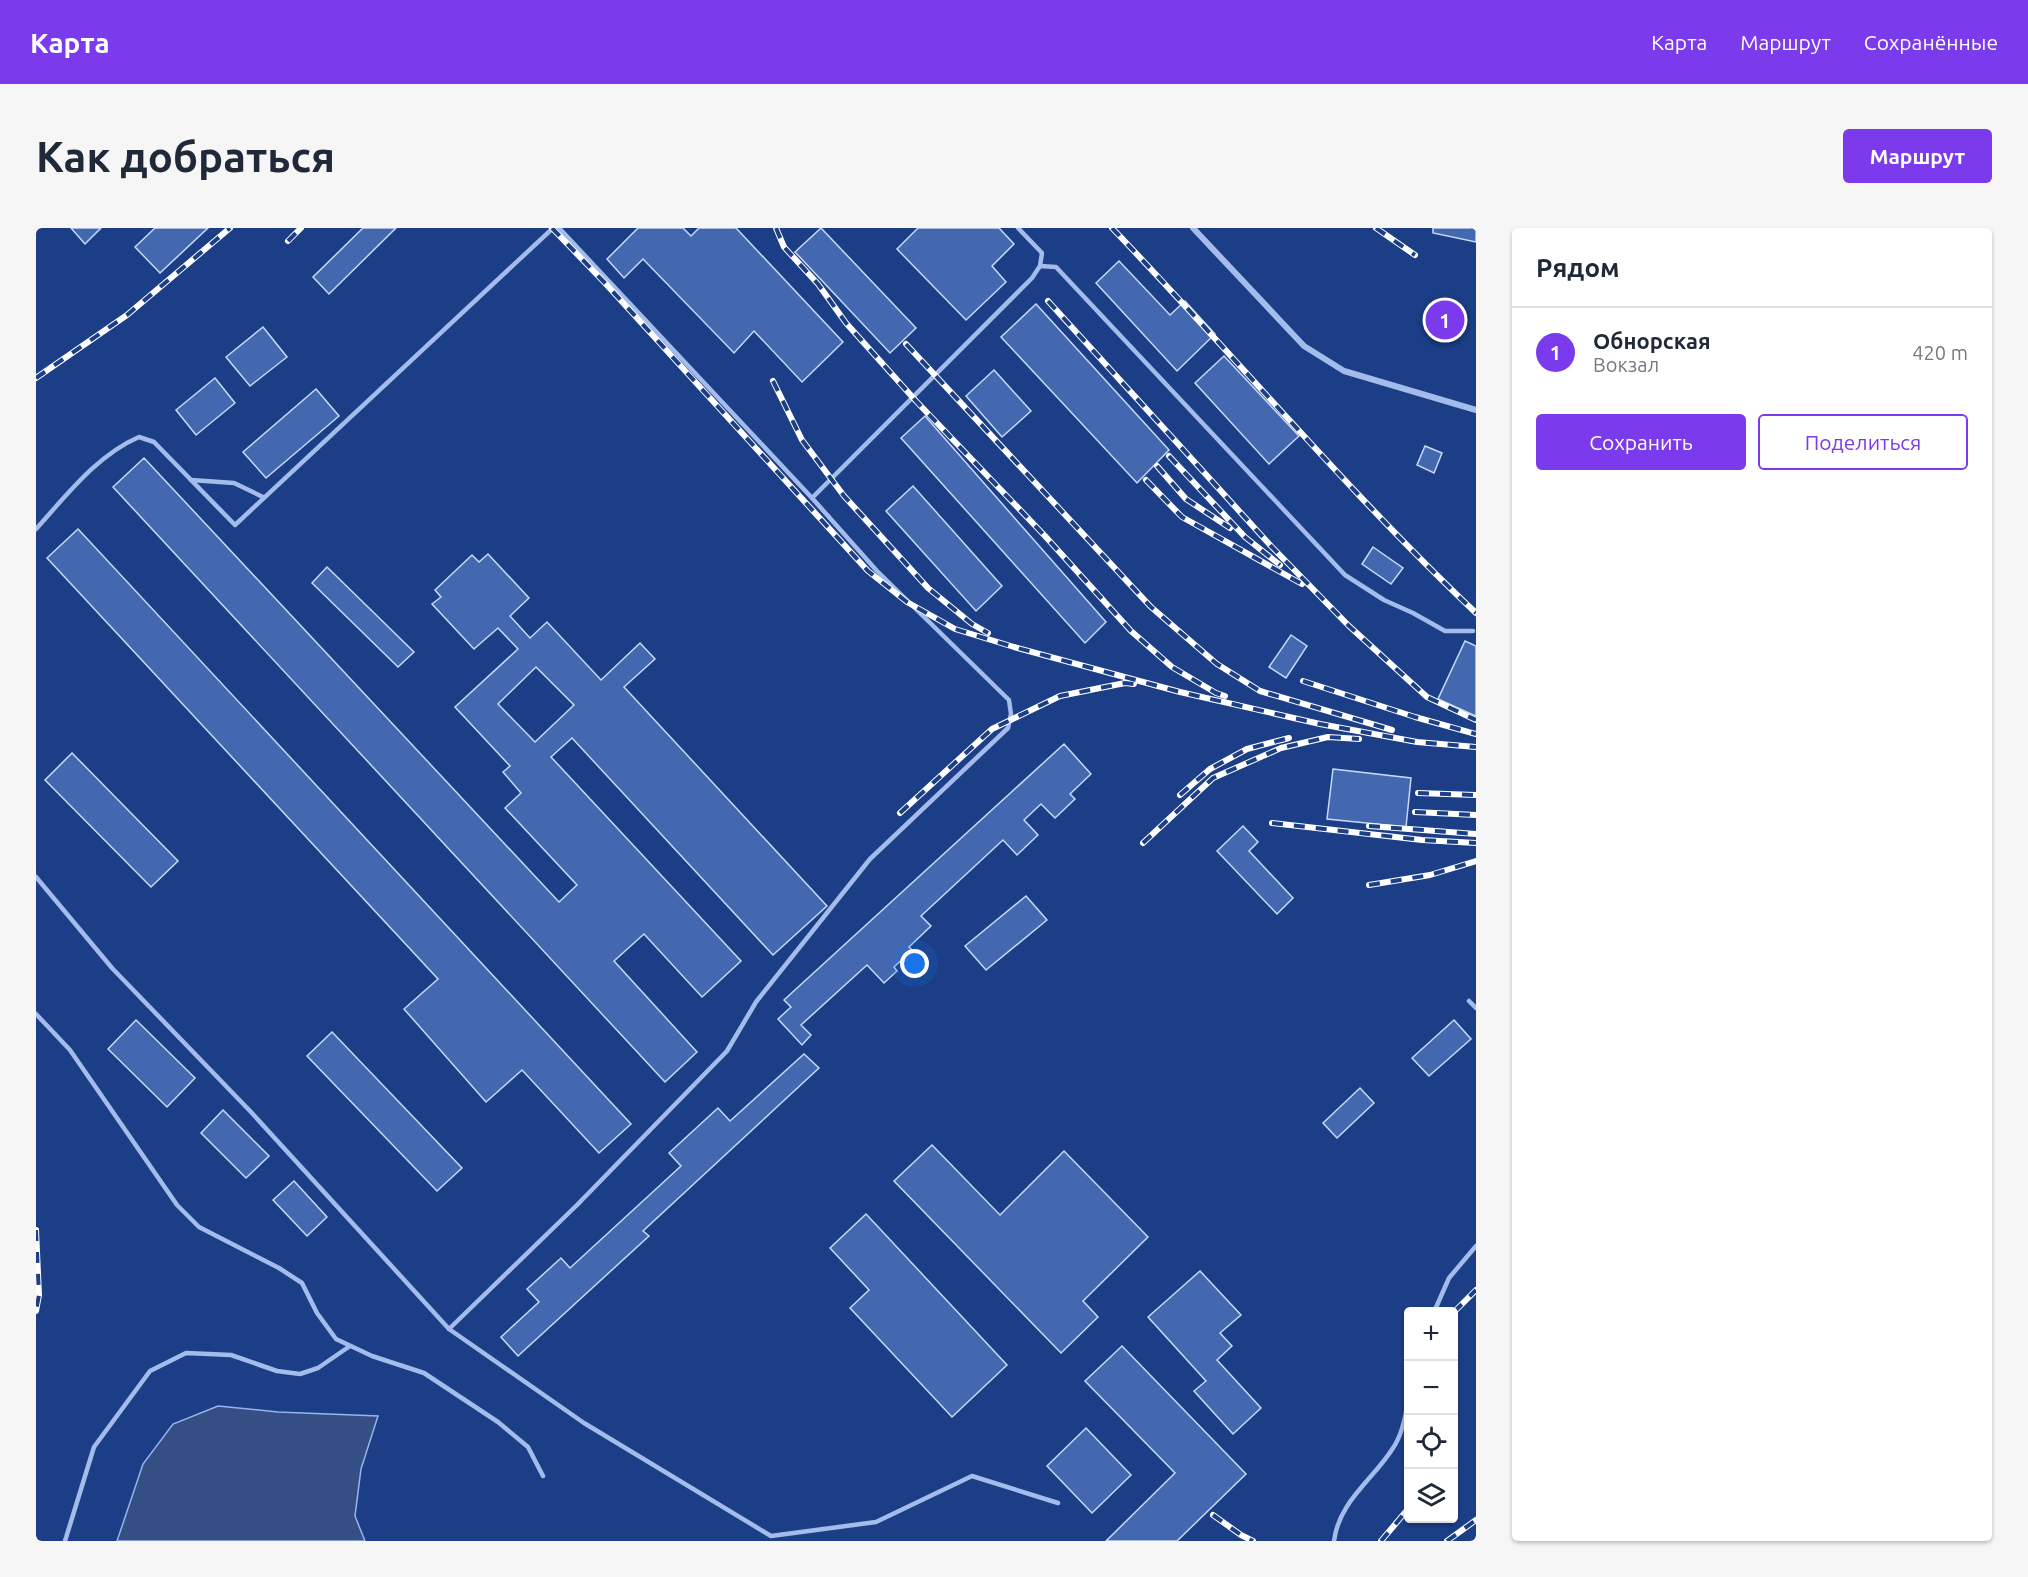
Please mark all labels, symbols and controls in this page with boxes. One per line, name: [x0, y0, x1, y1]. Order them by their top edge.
text: Карта: [30, 27, 110, 58]
text: Карта: [1651, 30, 1707, 54]
text: Маршрут: [1740, 30, 1831, 54]
text: Сохранённые: [1864, 30, 1998, 54]
button: Маршрут: [1843, 129, 1992, 183]
text: Как добраться: [36, 133, 335, 180]
text: Рядом: [1536, 253, 1620, 282]
pin: 1: [1426, 298, 1464, 343]
text: Обнорская: [1593, 328, 1711, 353]
text: 1: [1550, 341, 1561, 364]
text: 420 m: [1912, 341, 1968, 364]
text: Вокзал: [1593, 353, 1659, 376]
button: Сохранить: [1536, 414, 1746, 470]
button: Поделиться: [1758, 414, 1968, 470]
your location: [900, 949, 929, 978]
map controls: [1404, 1307, 1458, 1523]
button: +: [1404, 1307, 1458, 1361]
button: −: [1404, 1361, 1458, 1415]
button: locate: [1404, 1415, 1458, 1469]
button: layers: [1404, 1469, 1458, 1523]

